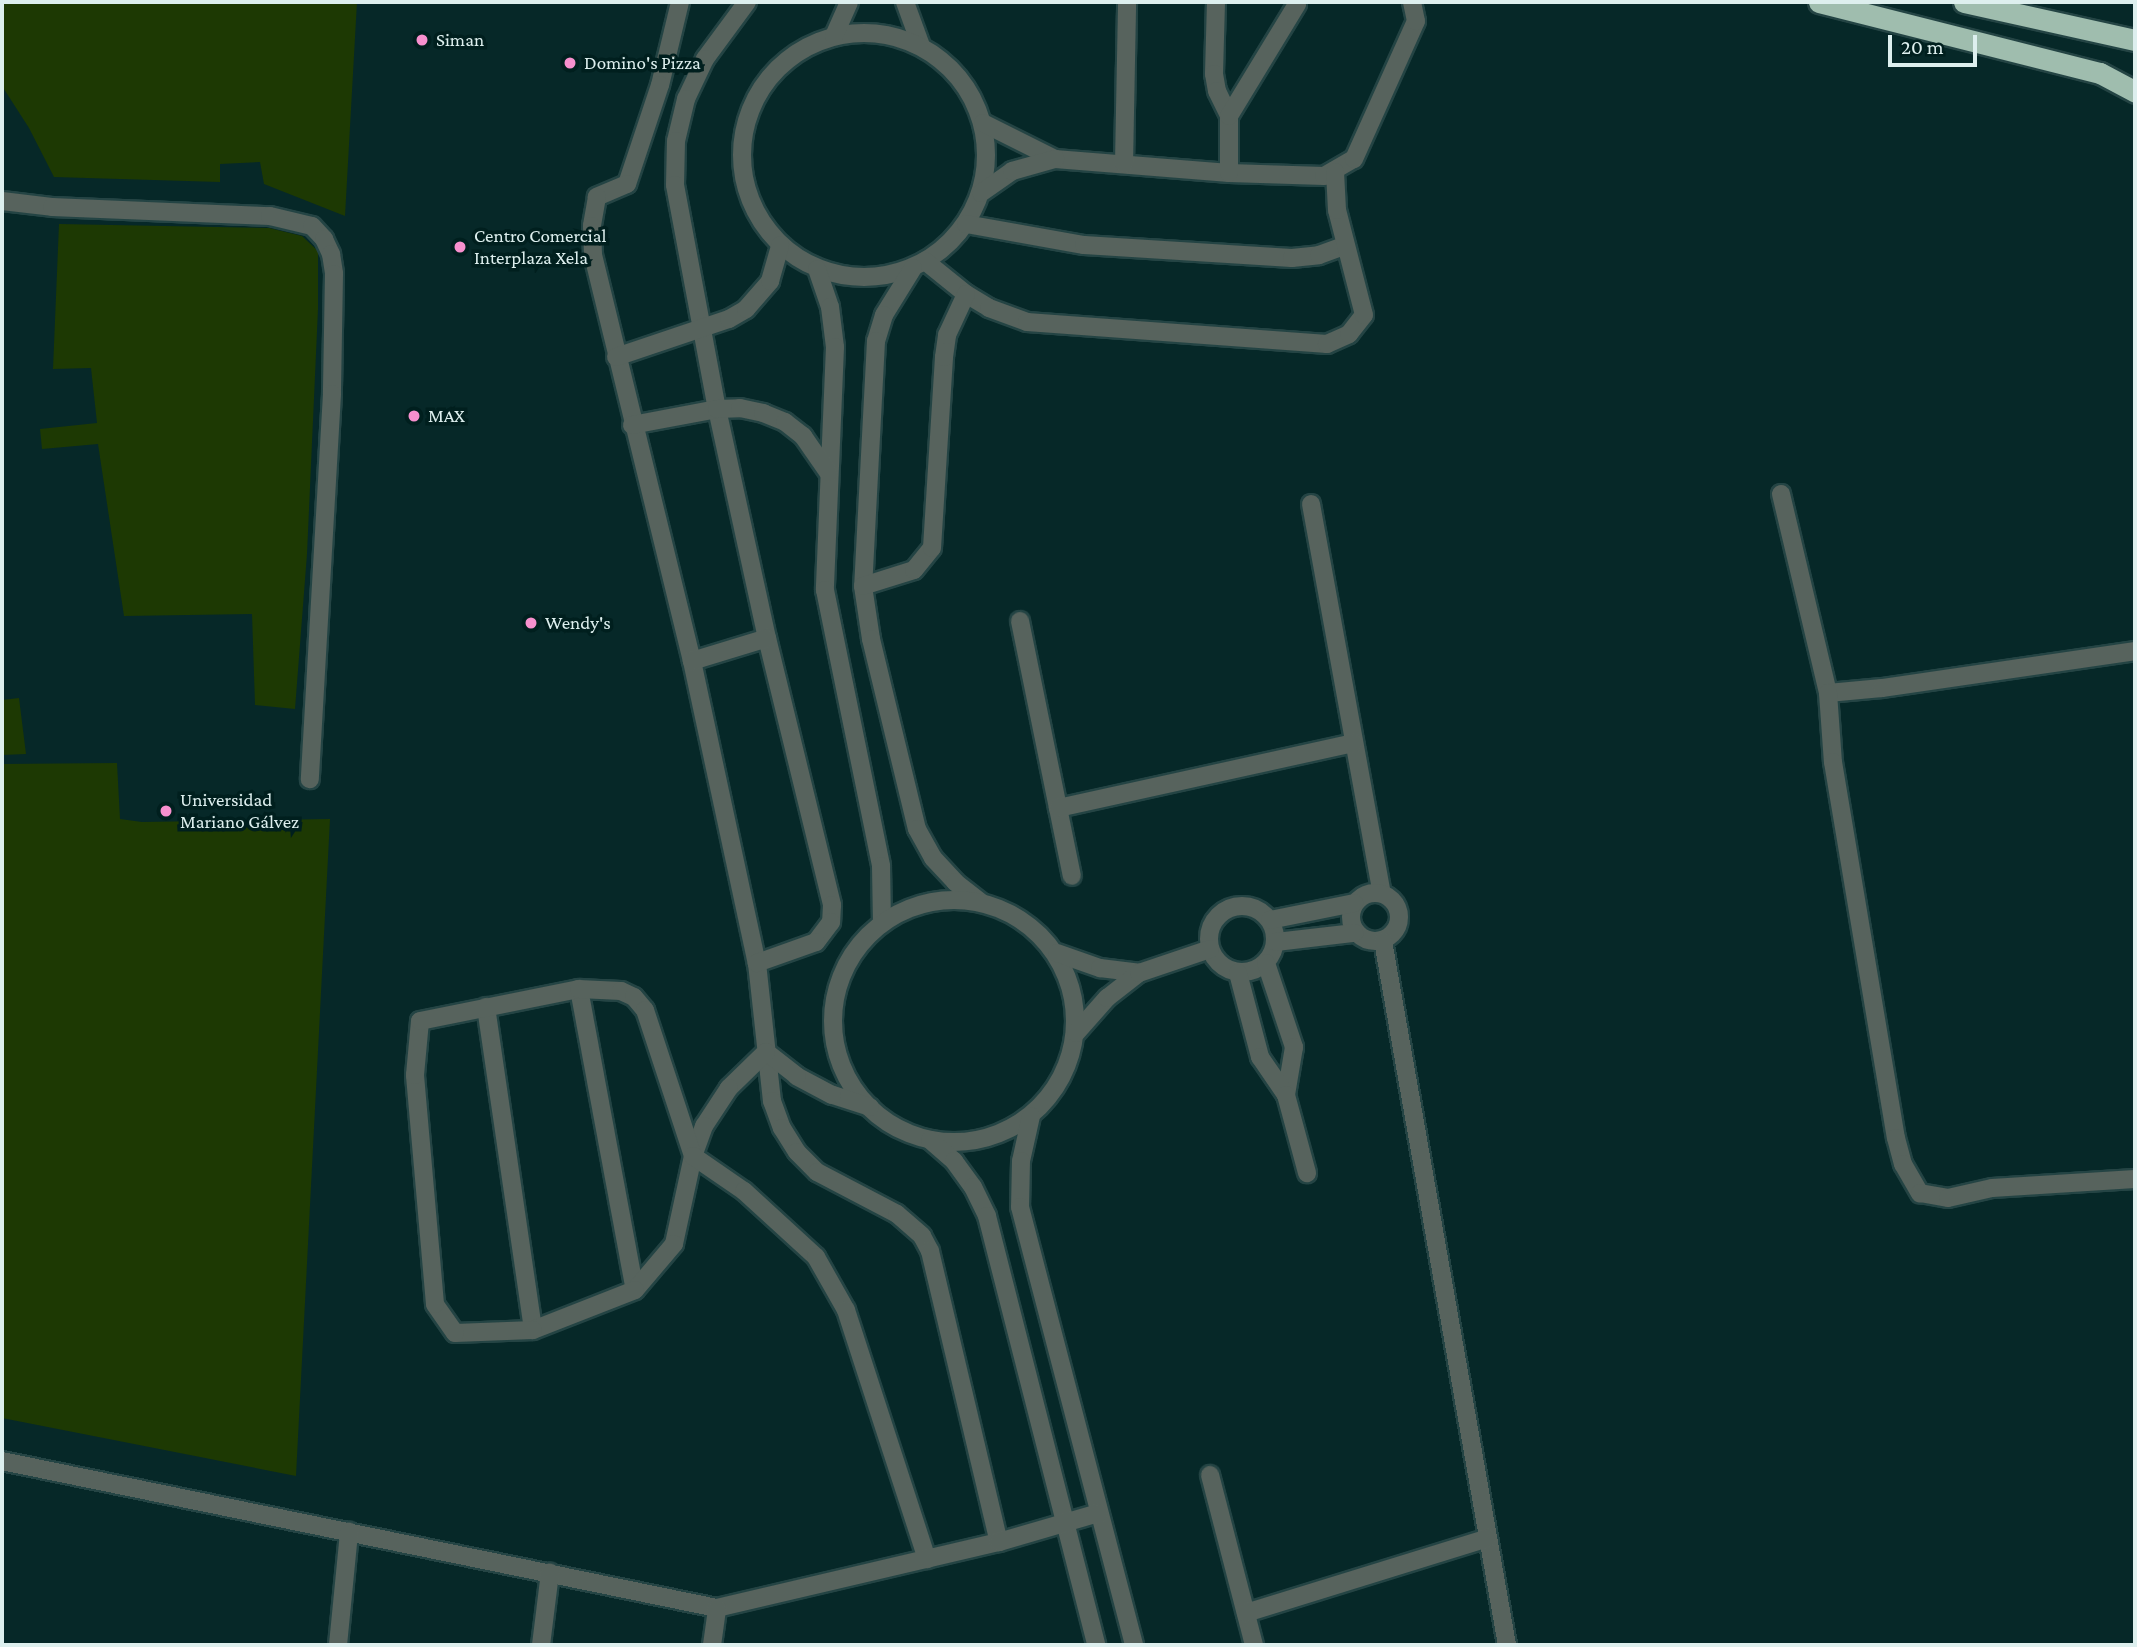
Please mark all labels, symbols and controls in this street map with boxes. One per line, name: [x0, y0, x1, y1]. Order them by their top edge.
scale bar: [1892, 21, 1981, 65]
place label: Siman: [436, 29, 484, 51]
marker: Siman: [414, 32, 430, 48]
text: 20 m: [1901, 35, 1944, 59]
place label: Domino's Pizza: [584, 52, 701, 74]
marker: Domino's Pizza: [562, 55, 578, 71]
place label: Centro Comercial Interplaza Xela: [474, 225, 606, 269]
marker: Centro Comercial Interplaza Xela: [452, 239, 468, 255]
place label: MAX: [428, 405, 465, 427]
marker: MAX: [406, 408, 422, 424]
place label: Wendy's: [545, 612, 611, 634]
marker: Wendy's: [523, 615, 539, 631]
place label: Universidad Mariano Gálvez: [180, 789, 299, 833]
marker: Universidad Mariano Gálvez: [158, 803, 174, 819]

